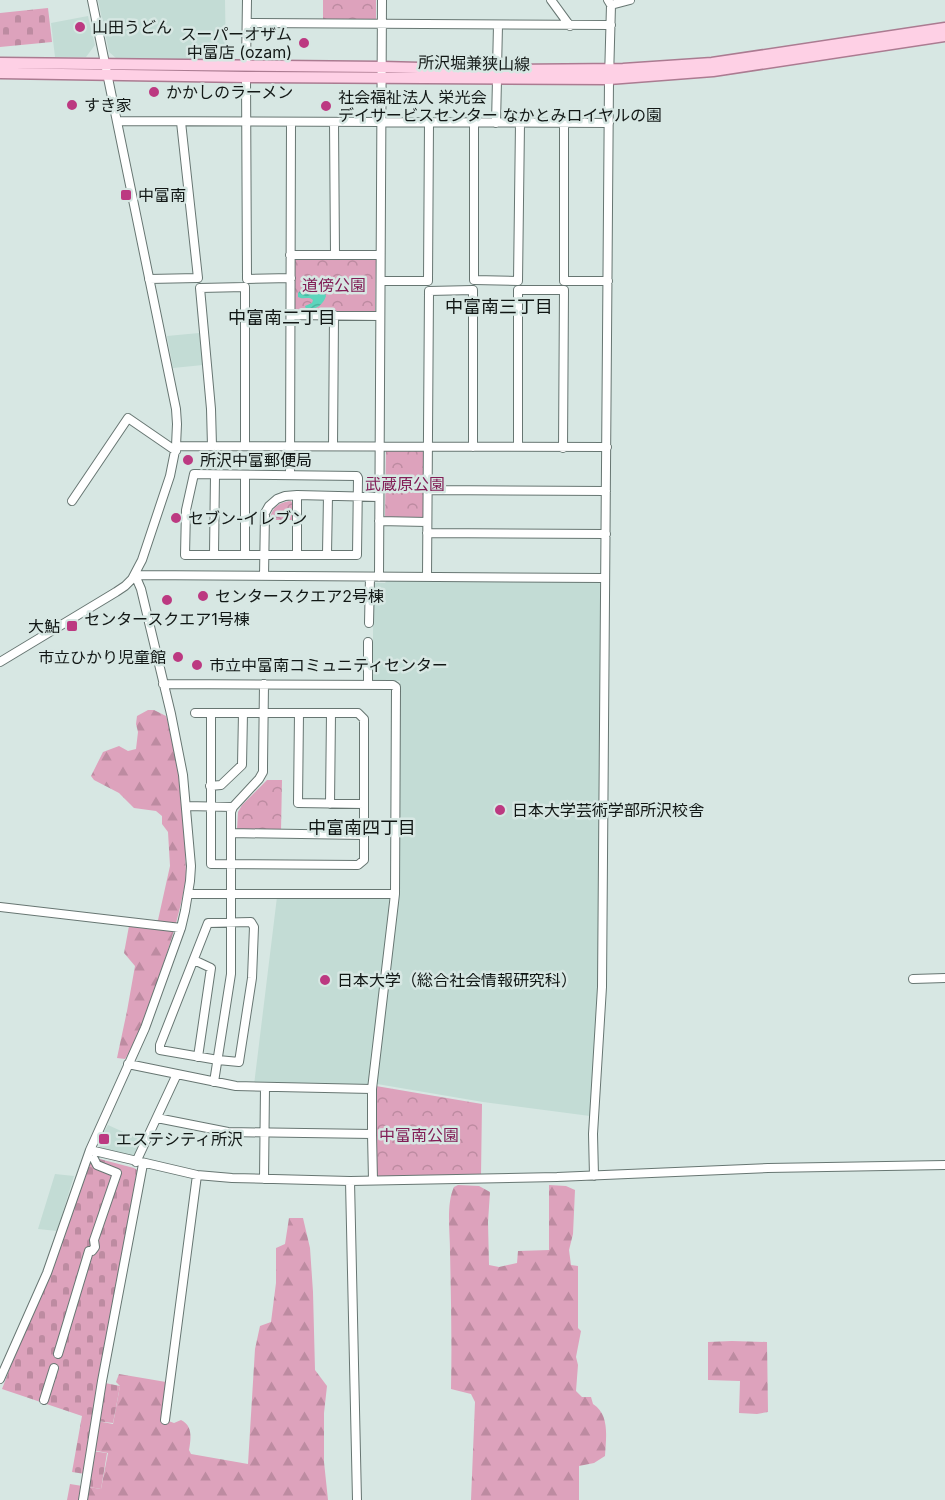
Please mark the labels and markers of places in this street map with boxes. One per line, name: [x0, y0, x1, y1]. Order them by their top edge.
place label: 山田うどん: [92, 17, 172, 37]
marker: 山田うどん: [73, 20, 87, 34]
place label: スーパーオザム 中富店 (ozam): [180, 24, 292, 62]
marker: スーパーオザム 中富店 (ozam): [297, 36, 311, 50]
place label: かかしのラーメン: [166, 82, 293, 102]
marker: かかしのラーメン: [147, 85, 161, 99]
place label: 社会福祉法人 栄光会 デイサービスセンター なかとみロイヤルの園: [338, 87, 662, 125]
place label: すき家: [84, 95, 132, 115]
marker: すき家: [65, 98, 79, 112]
marker: 社会福祉法人 栄光会 デイサービスセンター なかとみロイヤルの園: [319, 99, 333, 113]
place label: 中富南: [138, 185, 186, 205]
marker: 中富南: [119, 188, 133, 202]
place label: 所沢中富郵便局: [200, 450, 312, 470]
marker: 所沢中富郵便局: [181, 453, 195, 467]
place label: セブン-イレブン: [188, 508, 307, 528]
marker: セブン-イレブン: [169, 511, 183, 525]
place label: センタースクエア2号棟: [215, 586, 384, 606]
marker: センタースクエア2号棟: [196, 589, 210, 603]
marker: センタースクエア1号棟: [160, 593, 174, 607]
place label: センタースクエア1号棟: [84, 609, 250, 629]
place label: 大鮎: [28, 616, 60, 636]
marker: 大鮎: [65, 619, 79, 633]
place label: 市立ひかり児童館: [38, 647, 166, 667]
marker: 市立ひかり児童館: [171, 650, 185, 664]
place label: 市立中富南コミュニティセンター: [209, 655, 448, 675]
marker: 市立中富南コミュニティセンター: [190, 658, 204, 672]
place label: 日本大学芸術学部所沢校舎: [512, 800, 704, 820]
marker: 日本大学芸術学部所沢校舎: [493, 803, 507, 817]
place label: 日本大学（総合社会情報研究科）: [337, 970, 577, 990]
marker: 日本大学（総合社会情報研究科）: [318, 973, 332, 987]
place label: エステシティ所沢: [116, 1129, 243, 1149]
marker: エステシティ所沢: [97, 1132, 111, 1146]

